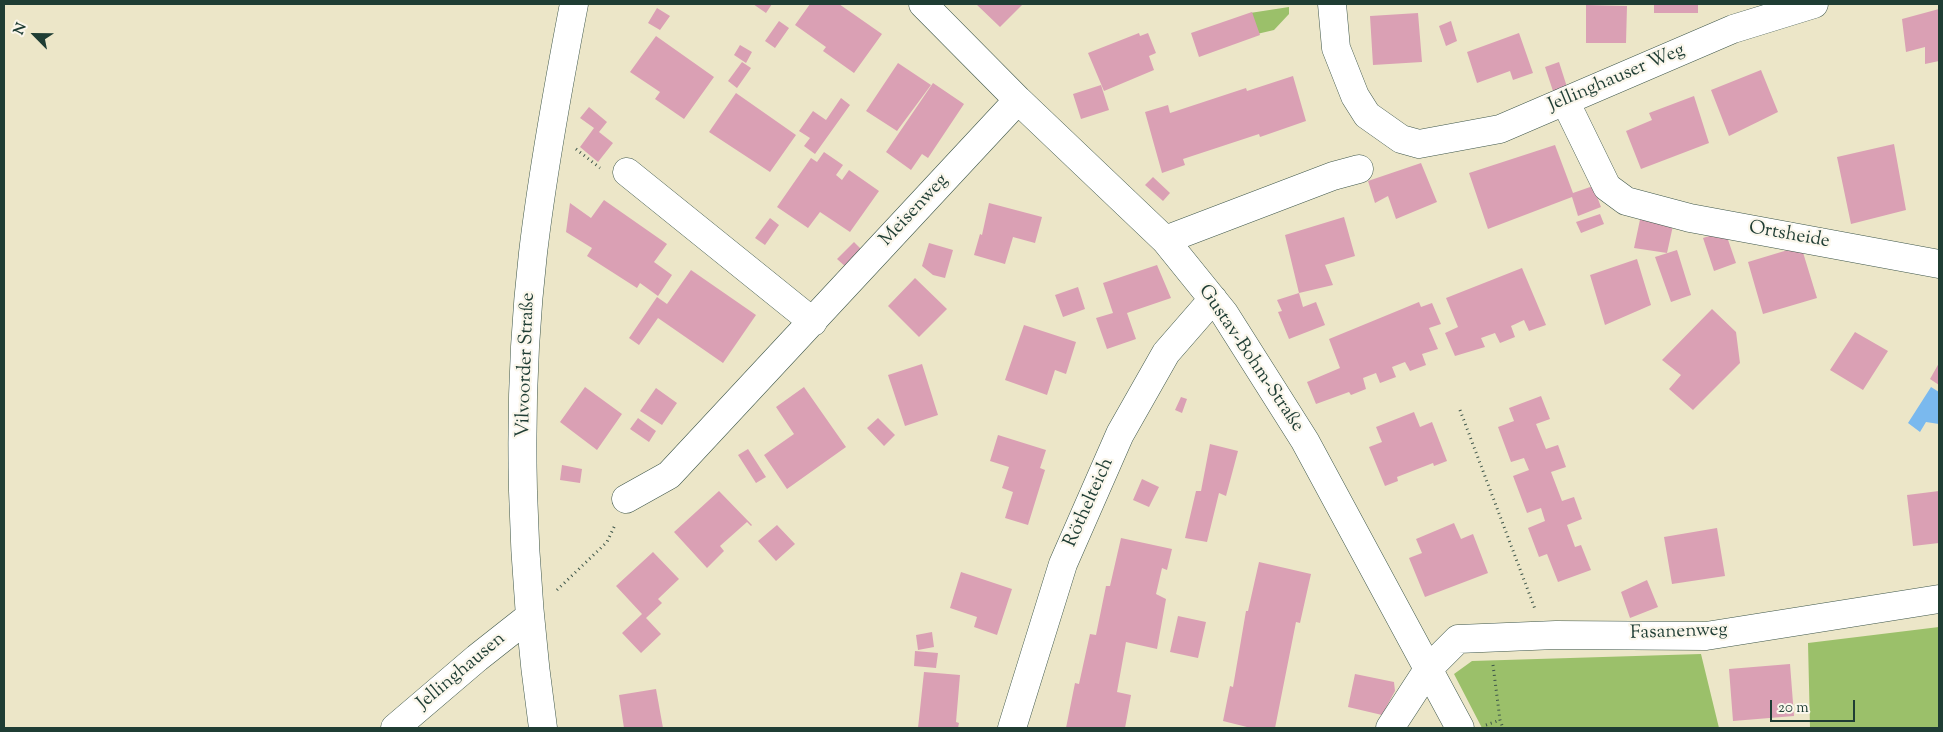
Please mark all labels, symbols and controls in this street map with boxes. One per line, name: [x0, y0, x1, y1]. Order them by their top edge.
north arrow: [10, 10, 60, 60]
text: N: [10, 20, 33, 38]
street label: Jellinghauser Weg: [1545, 40, 1689, 118]
street label: Meisenweg: [876, 170, 954, 252]
street label: Ortsheide: [1747, 218, 1831, 254]
street label: Gustav-Bohm-Straße: [1192, 281, 1308, 437]
street label: Vilvoorder Straße: [513, 292, 541, 438]
street label: Röthelteich: [1060, 455, 1120, 551]
street label: Fasanenweg: [1630, 620, 1728, 646]
street label: Jellinghausen: [413, 628, 511, 716]
scale bar: [1773, 690, 1858, 722]
text: 20 m: [1778, 698, 1809, 719]

